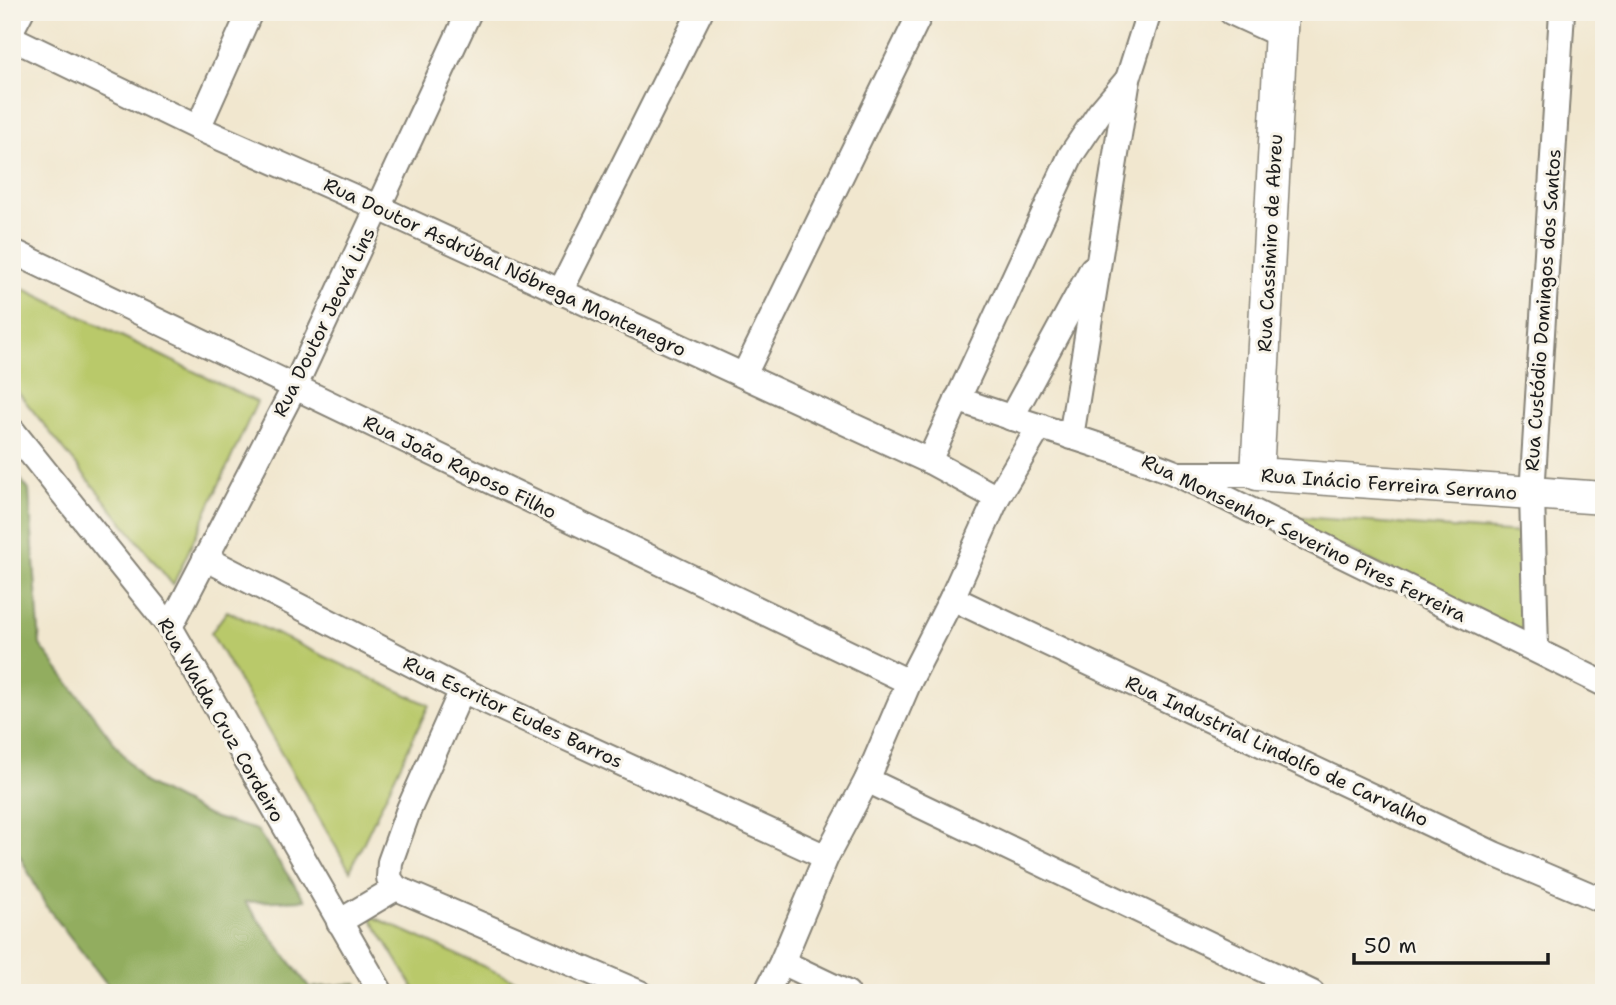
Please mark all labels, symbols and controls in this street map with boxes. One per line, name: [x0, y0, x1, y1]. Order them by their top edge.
street label: Rua Cassimiro de Abreu: [1252, 133, 1288, 353]
street label: Rua Custódio Domingos dos Santos: [1519, 148, 1567, 472]
street label: Rua Doutor Asdrúbal Nóbrega Montenegro: [320, 172, 690, 362]
street label: Rua Doutor Jeová Lins: [267, 223, 381, 421]
street label: Rua João Raposo Filho: [359, 409, 561, 525]
street label: Rua Monsenhor Severino Pires Ferreira: [1138, 448, 1471, 628]
street label: Rua Inácio Ferreira Serrano: [1260, 463, 1518, 505]
street label: Rua Walda Cruz Cordeiro: [152, 613, 290, 827]
street label: Rua Escritor Eudes Barros: [399, 650, 627, 774]
street label: Rua Industrial Lindolfo de Carvalho: [1122, 670, 1432, 832]
scale bar: [1354, 921, 1548, 965]
text: 50 m: [1364, 932, 1417, 960]

